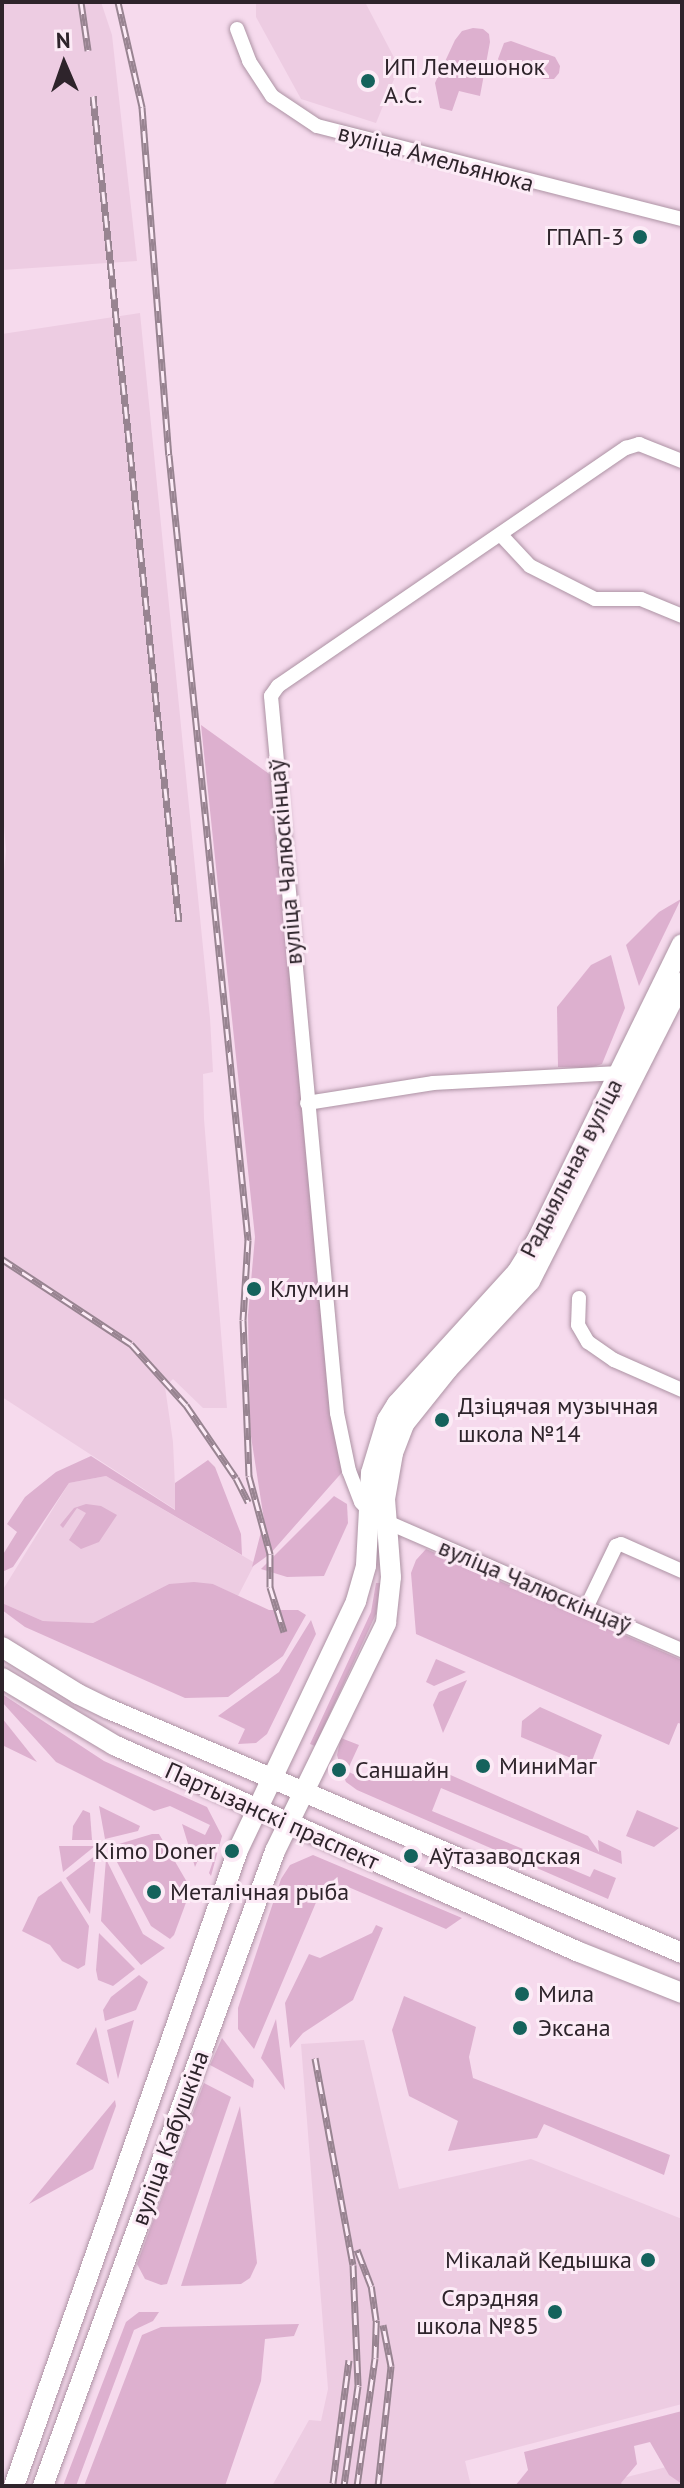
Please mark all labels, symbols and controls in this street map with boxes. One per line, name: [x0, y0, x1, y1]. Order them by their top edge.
north arrow: [24, 24, 104, 104]
text: N: [55, 26, 71, 54]
place label: ИП Лемешонок А.С.: [384, 53, 545, 109]
marker: ИП Лемешонок А.С.: [359, 72, 377, 90]
street label: вуліца Амельянюка: [335, 118, 537, 198]
place label: ГПАП-3: [546, 223, 624, 251]
marker: ГПАП-3: [631, 228, 649, 246]
street label: вуліца Чалюскінцаў: [262, 758, 308, 966]
street label: Радыяльная вуліца: [513, 1074, 629, 1262]
place label: Клумин: [270, 1275, 349, 1303]
marker: Клумин: [245, 1280, 263, 1298]
place label: Дзіцячая музычная школа №14: [458, 1392, 658, 1448]
marker: Дзіцячая музычная школа №14: [433, 1411, 451, 1429]
street label: вуліца Чалюскінцаў: [434, 1532, 636, 1640]
place label: МиниМаг: [499, 1752, 597, 1780]
street label: Партызанскі праспект: [161, 1756, 383, 1876]
place label: Саншайн: [355, 1756, 449, 1784]
marker: МиниМаг: [474, 1757, 492, 1775]
marker: Саншайн: [330, 1761, 348, 1779]
place label: Kimo Doner: [94, 1837, 216, 1865]
marker: Kimo Doner: [223, 1842, 241, 1860]
place label: Аўтазаводская: [429, 1842, 581, 1870]
marker: Аўтазаводская: [400, 1845, 422, 1867]
place label: Металічная рыба: [170, 1878, 349, 1906]
marker: Металічная рыба: [145, 1883, 163, 1901]
place label: Мила: [538, 1980, 594, 2008]
marker: Мила: [513, 1985, 531, 2003]
place label: Эксана: [538, 2014, 611, 2042]
marker: Эксана: [509, 2017, 531, 2039]
street label: вуліца Кабушкіна: [125, 2047, 215, 2229]
place label: Мікалай Кедышка: [445, 2246, 632, 2274]
marker: Мікалай Кедышка: [639, 2251, 657, 2269]
place label: Сярэдняя школа №85: [416, 2284, 539, 2340]
marker: Сярэдняя школа №85: [546, 2303, 564, 2321]

